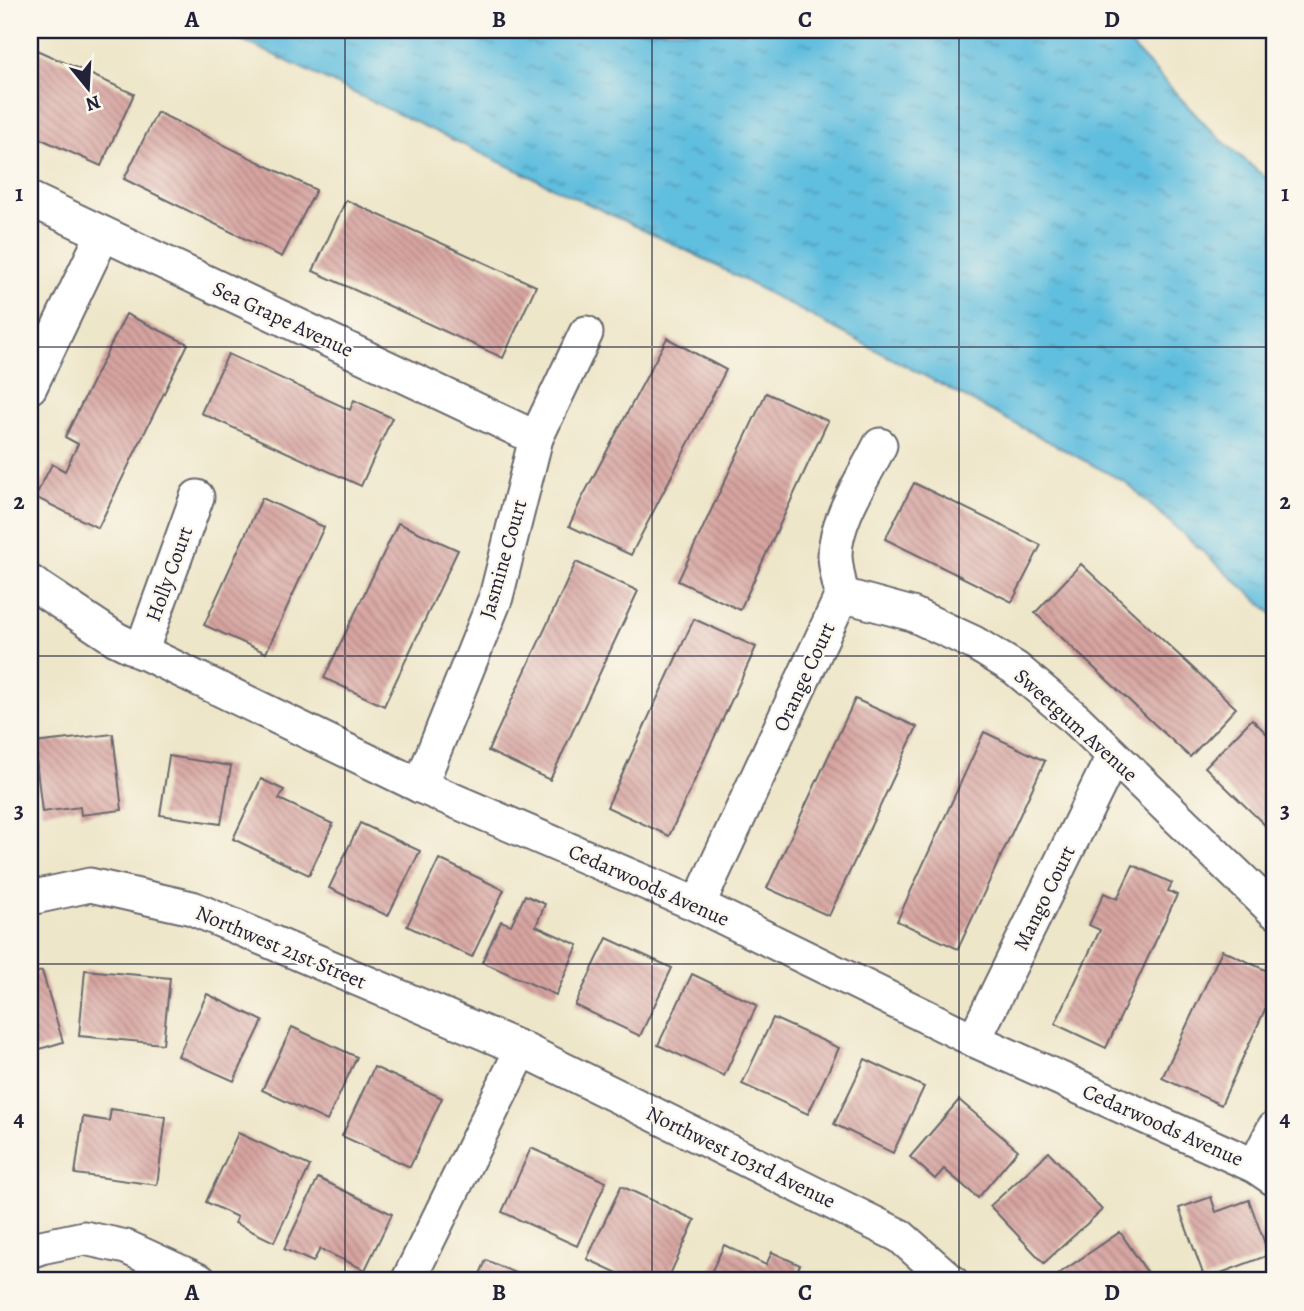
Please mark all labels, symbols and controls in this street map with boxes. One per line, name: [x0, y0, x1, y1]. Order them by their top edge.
text: A: [184, 4, 200, 35]
text: B: [492, 4, 506, 35]
text: C: [798, 4, 812, 35]
text: D: [1104, 4, 1120, 35]
north arrow: [52, 52, 122, 122]
text: N: [82, 89, 104, 118]
text: 1: [15, 178, 23, 209]
text: 1: [1281, 178, 1289, 209]
street label: Sea Grape Avenue: [208, 274, 358, 364]
text: 2: [13, 486, 25, 517]
text: 2: [1279, 486, 1291, 517]
street label: Jasmine Court: [473, 496, 533, 622]
street label: Holly Court: [139, 523, 199, 625]
street label: Orange Court: [767, 618, 841, 736]
street label: Sweetgum Avenue: [1008, 662, 1144, 788]
text: 3: [14, 795, 24, 826]
text: 3: [1280, 795, 1290, 826]
street label: Cedarwoods Avenue: [564, 837, 734, 933]
street label: Mango Court: [1007, 841, 1081, 955]
street label: Northwest 21st Street: [191, 898, 371, 996]
street label: Cedarwoods Avenue: [1078, 1077, 1248, 1173]
street label: Northwest 103rd Avenue: [642, 1099, 840, 1215]
text: 4: [14, 1103, 25, 1134]
text: 4: [1280, 1103, 1291, 1134]
text: A: [184, 1277, 200, 1308]
text: B: [492, 1277, 506, 1308]
text: C: [798, 1277, 812, 1308]
text: D: [1104, 1277, 1120, 1308]

